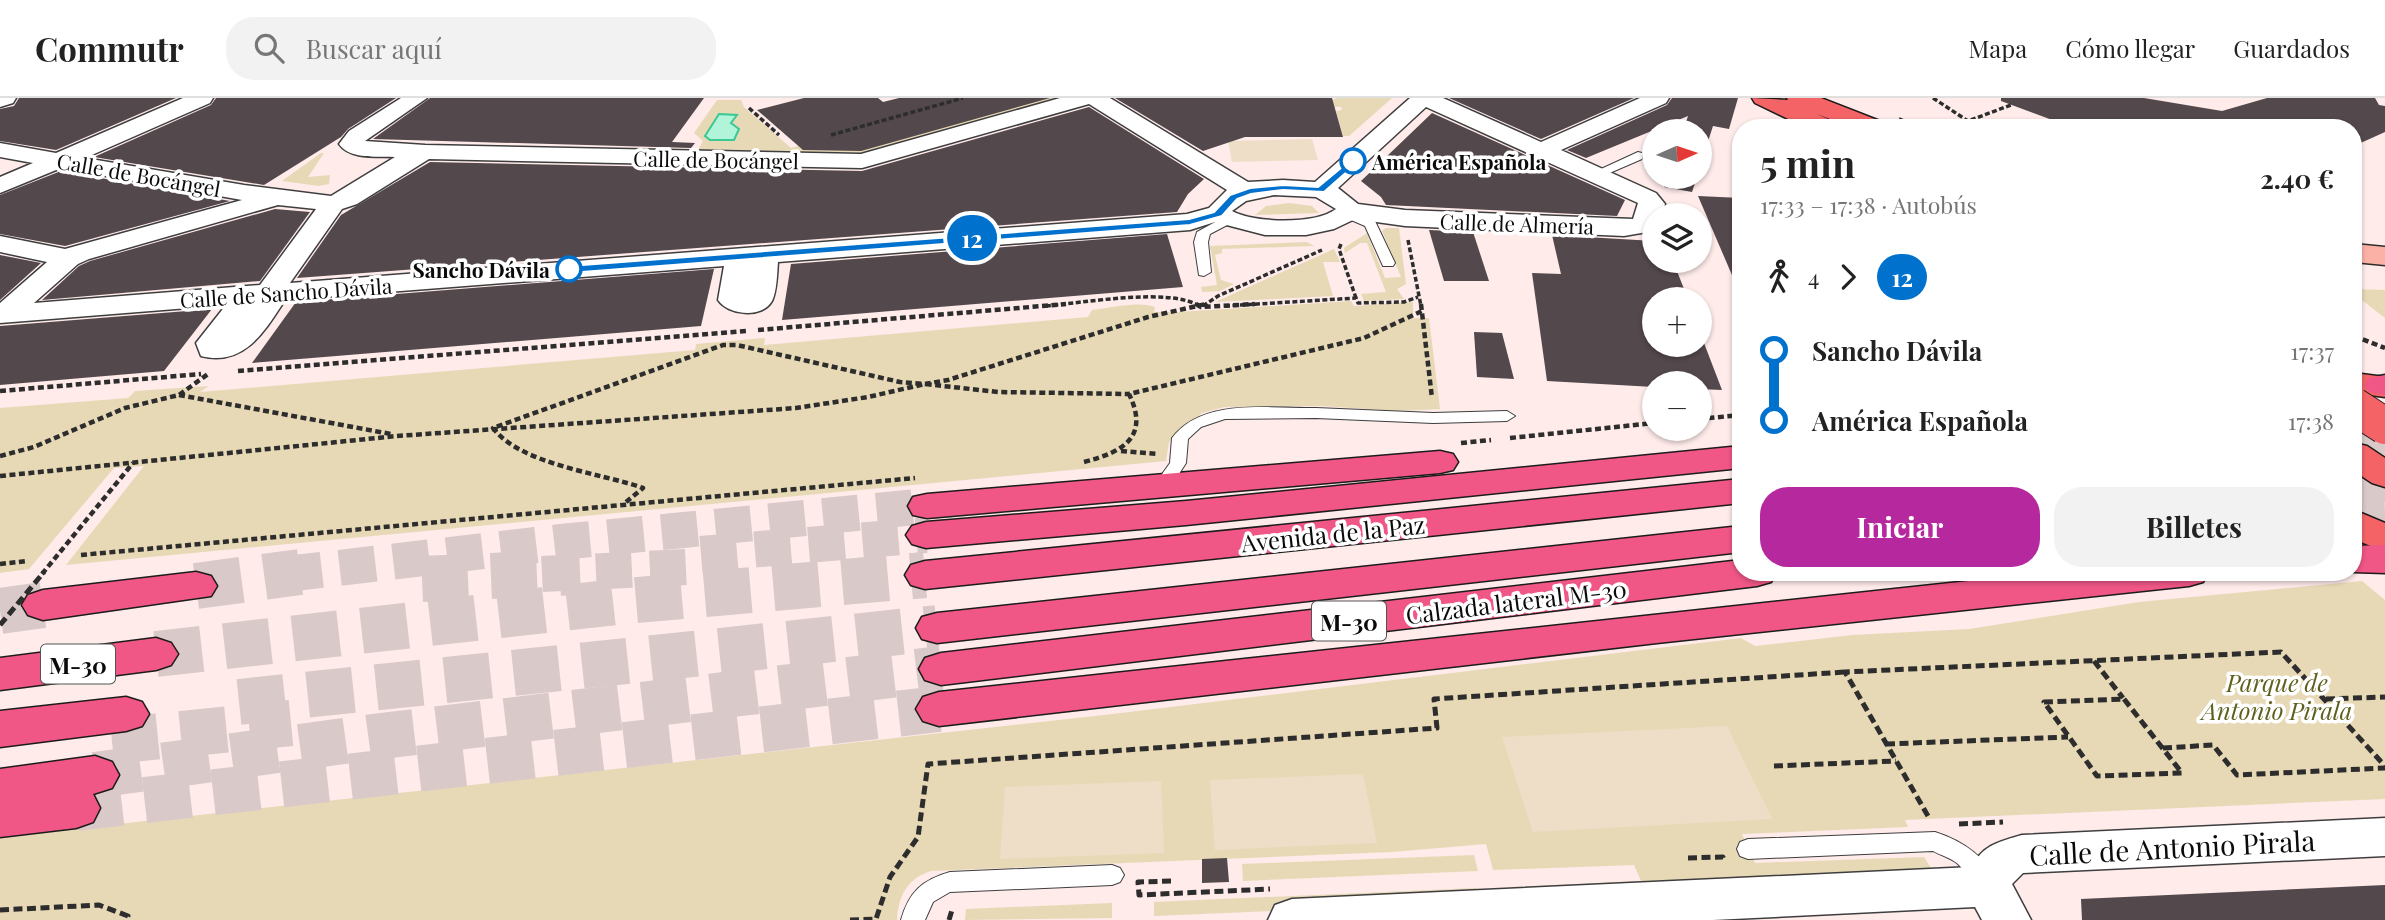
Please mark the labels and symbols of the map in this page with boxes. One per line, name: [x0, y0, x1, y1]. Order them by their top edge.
north arrow: [1642, 119, 1712, 189]
street label: Calle de Bocángel: [633, 144, 799, 174]
street label: Calle de Bocángel: [55, 146, 223, 202]
place label: América Española: [1371, 147, 1547, 175]
marker: América Española: [1340, 148, 1366, 174]
street label: Calle de Almería: [1439, 206, 1595, 240]
line badge: 12: [940, 215, 1004, 261]
place label: Sancho Dávila: [413, 255, 550, 283]
marker: Sancho Dávila: [556, 256, 582, 282]
street label: Calle de Sancho Dávila: [179, 271, 394, 313]
street label: Avenida de la Paz: [1238, 507, 1427, 559]
street label: Calzada lateral M-30: [1404, 572, 1628, 630]
road number: M-30: [1312, 601, 1386, 640]
road number: M-30: [41, 644, 115, 684]
park label: Parque de Antonio Pirala: [2199, 666, 2352, 726]
street label: Calle de Antonio Pirala: [2028, 821, 2316, 873]

